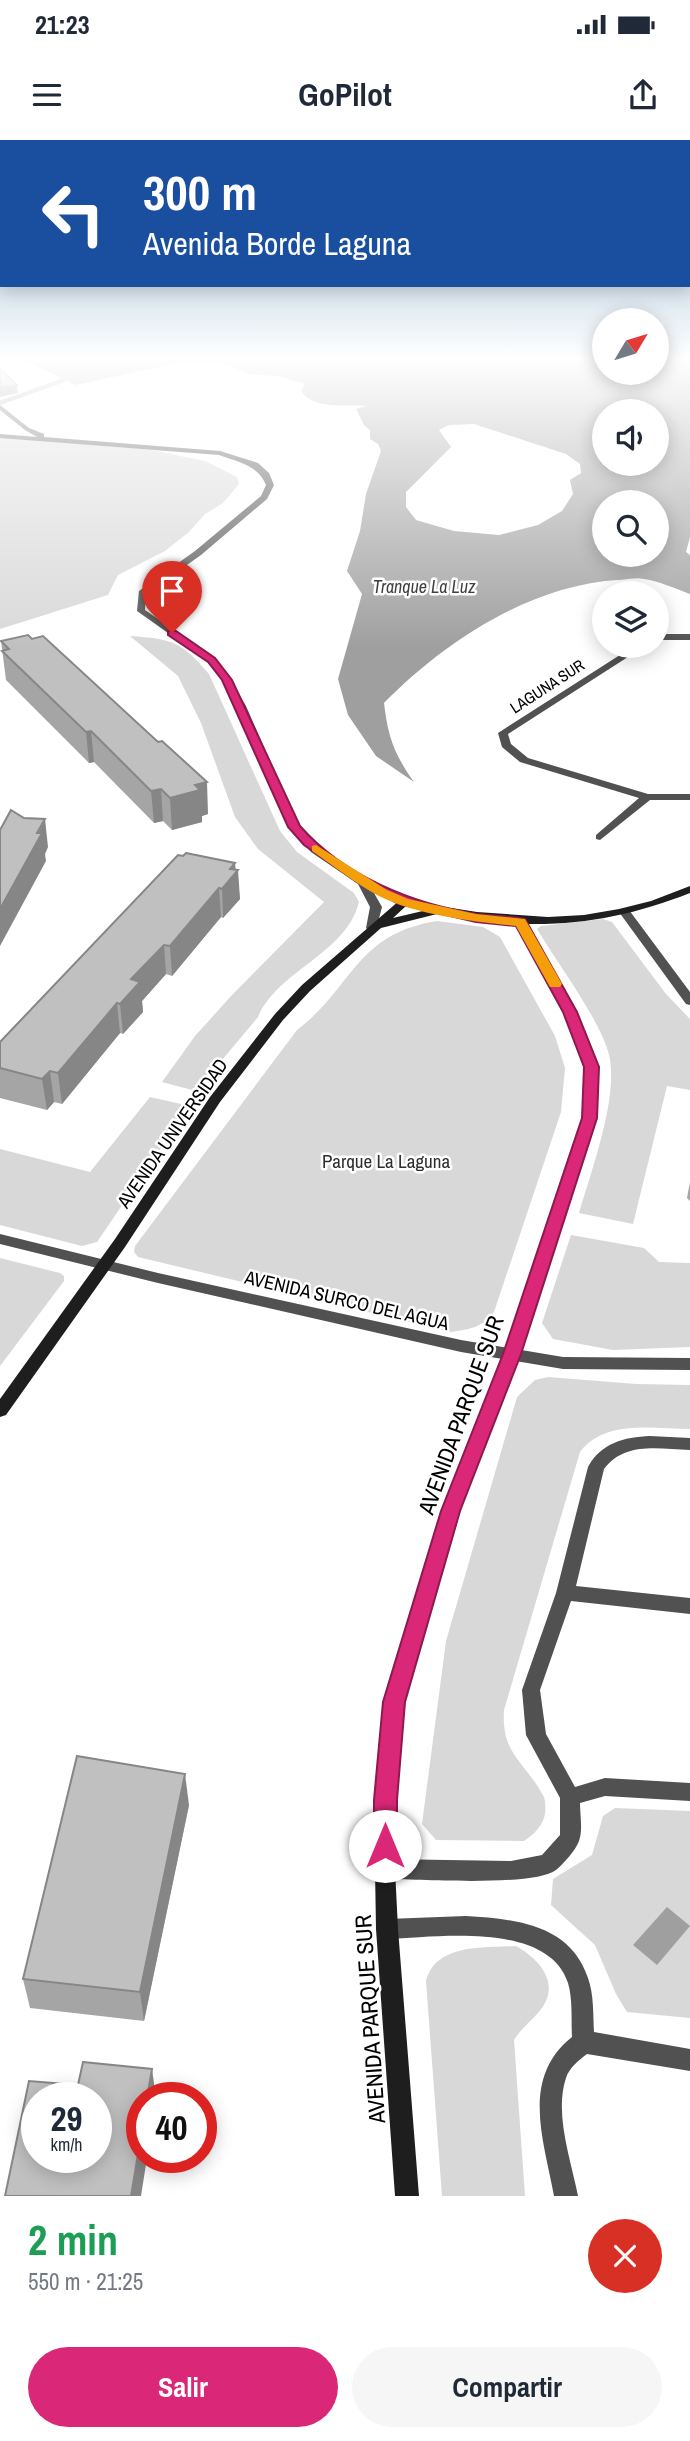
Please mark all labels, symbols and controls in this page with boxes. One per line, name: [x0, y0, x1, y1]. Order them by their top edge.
text: 21:23: [35, 7, 90, 42]
text: GoPilot: [298, 73, 392, 116]
icon: menu: [28, 76, 66, 114]
icon: share: [624, 76, 662, 114]
text: 300 m: [143, 159, 257, 225]
icon: left: [28, 168, 119, 259]
text: Avenida Borde Laguna: [143, 222, 411, 265]
north arrow: [592, 308, 668, 385]
map controls: [592, 308, 669, 658]
button: sound: [592, 399, 669, 476]
button: search: [592, 490, 669, 567]
pin: [142, 561, 202, 633]
icon: arrive: [153, 572, 191, 610]
water label: Tranque La Luz: [373, 574, 476, 599]
button: layers: [592, 581, 669, 658]
street label: LAGUNA SUR: [506, 653, 589, 718]
street label: AVENIDA UNIVERSIDAD: [110, 1053, 233, 1214]
park label: Parque La Laguna: [322, 1148, 450, 1174]
street label: AVENIDA SURCO DEL AGUA: [241, 1264, 452, 1336]
street label: AVENIDA PARQUE SUR: [410, 1311, 511, 1519]
position arrow: [348, 1809, 422, 1883]
street label: AVENIDA PARQUE SUR: [347, 1913, 392, 2125]
speed limit sign: 40: [126, 2082, 217, 2173]
text: 29: [51, 2095, 82, 2142]
text: km/h: [51, 2132, 83, 2157]
text: 2 min: [28, 2212, 118, 2268]
button: close: [588, 2219, 662, 2293]
text: 550 m · 21:25: [28, 2266, 143, 2297]
button: Salir: [28, 2347, 338, 2427]
button: Compartir: [352, 2347, 662, 2427]

